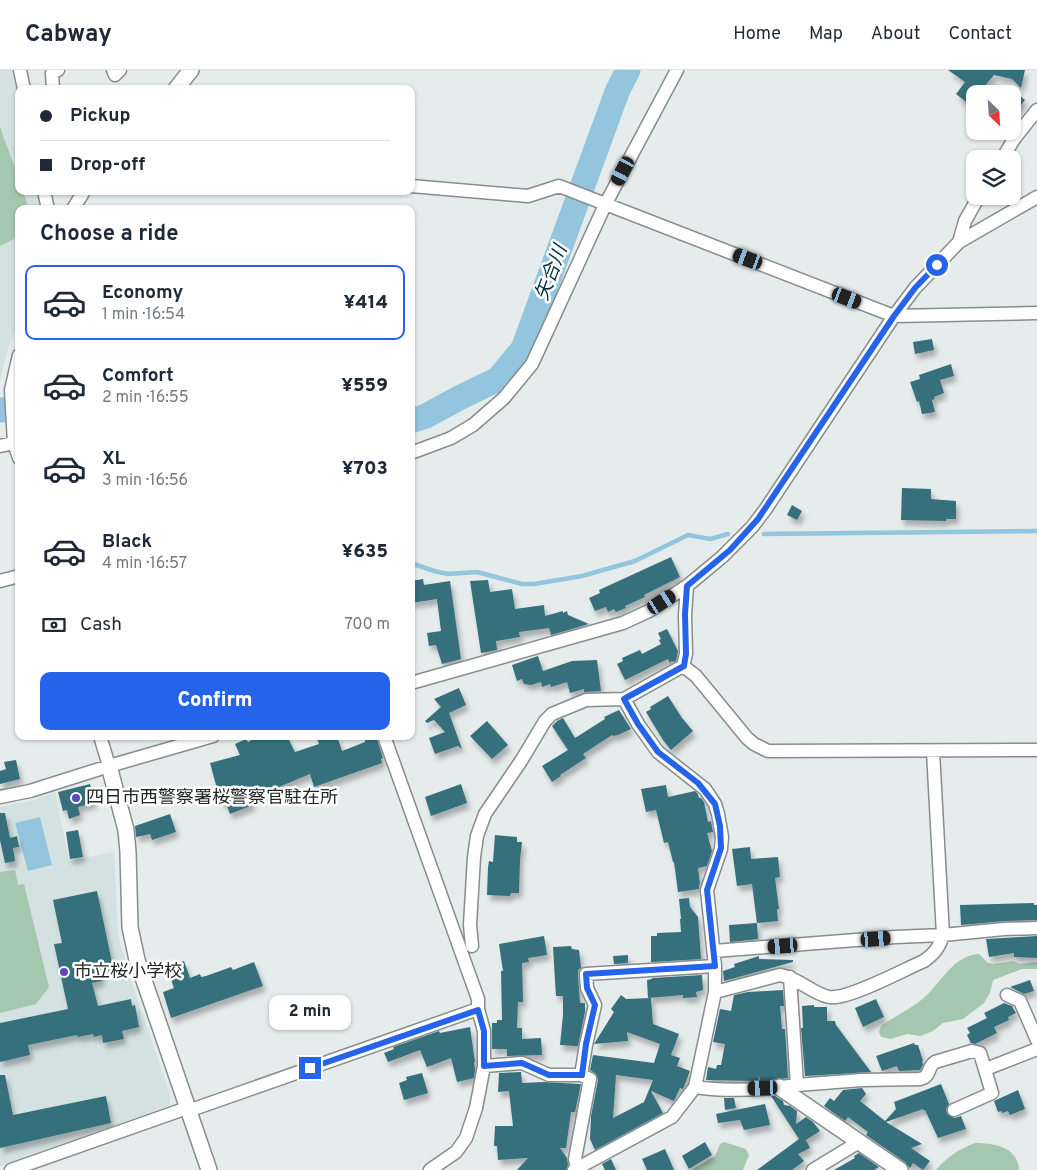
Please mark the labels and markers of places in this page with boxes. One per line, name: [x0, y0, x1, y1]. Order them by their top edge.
place label: 四日市西警察署桜警察官駐在所: [86, 787, 338, 810]
marker: 四日市西警察署桜警察官駐在所: [70, 792, 82, 804]
place label: 市立桜小学校: [74, 961, 182, 984]
marker: 市立桜小学校: [58, 966, 70, 978]

